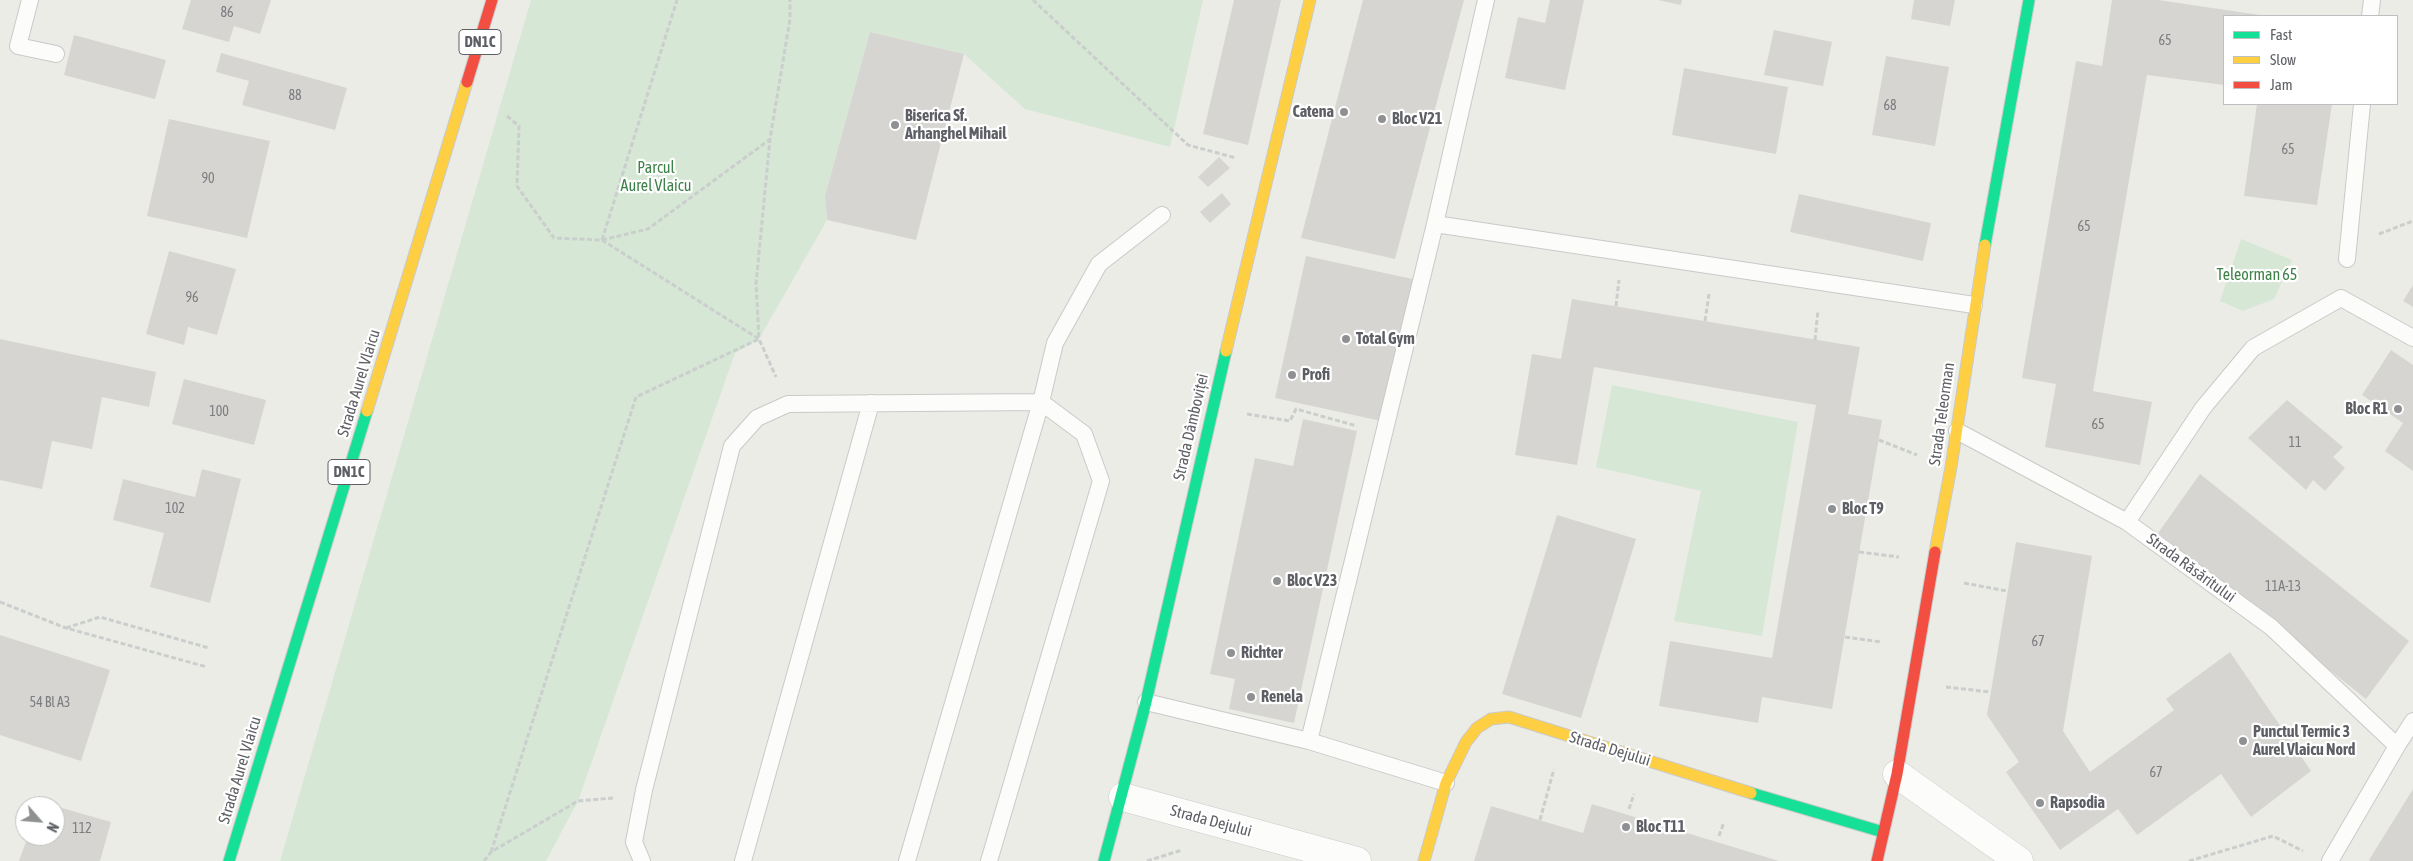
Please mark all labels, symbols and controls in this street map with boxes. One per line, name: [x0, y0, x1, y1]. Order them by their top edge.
house number: 86: [220, 5, 234, 21]
legend: [2223, 15, 2398, 105]
text: Fast: [2270, 26, 2292, 43]
road number: DN1C: [459, 30, 501, 54]
house number: 65: [2158, 33, 2172, 49]
text: Slow: [2270, 51, 2296, 68]
text: Jam: [2270, 76, 2293, 93]
house number: 88: [288, 88, 302, 104]
house number: 68: [1883, 98, 1897, 114]
place label: Catena: [1292, 102, 1334, 122]
place label: Biserica Sf. Arhanghel Mihail: [905, 106, 1006, 144]
marker: Catena: [1338, 106, 1350, 118]
place label: Bloc V21: [1392, 109, 1442, 129]
marker: Bloc V21: [1376, 113, 1388, 125]
marker: Biserica Sf. Arhanghel Mihail: [889, 119, 901, 131]
house number: 65: [2281, 142, 2295, 158]
park label: Parcul Aurel Vlaicu: [621, 158, 691, 196]
house number: 90: [201, 171, 215, 187]
house number: 65: [2077, 219, 2091, 235]
park label: Teleorman 65: [2217, 265, 2297, 285]
house number: 96: [185, 290, 199, 306]
street label: Strada Aurel Vlaicu: [334, 327, 384, 439]
place label: Total Gym: [1356, 329, 1415, 349]
marker: Total Gym: [1340, 333, 1352, 345]
street label: Strada Teleorman: [1925, 361, 1959, 467]
place label: Profi: [1302, 365, 1330, 385]
marker: Profi: [1286, 369, 1298, 381]
street label: Strada Dâmboviței: [1169, 372, 1213, 482]
place label: Bloc R1: [2345, 399, 2388, 419]
marker: Bloc R1: [2392, 403, 2404, 415]
house number: 100: [209, 404, 229, 420]
house number: 65: [2091, 417, 2105, 433]
house number: 11: [2288, 435, 2302, 451]
road number: DN1C: [328, 460, 370, 484]
place label: Bloc T9: [1842, 499, 1884, 519]
house number: 102: [165, 501, 185, 517]
marker: Bloc T9: [1826, 503, 1838, 515]
street label: Strada Răsăritului: [2143, 529, 2239, 607]
place label: Bloc V23: [1287, 571, 1337, 591]
marker: Bloc V23: [1271, 575, 1283, 587]
house number: 11A-13: [2265, 579, 2301, 595]
house number: 67: [2031, 634, 2045, 650]
place label: Richter: [1241, 643, 1283, 663]
marker: Richter: [1225, 647, 1237, 659]
place label: Renela: [1261, 687, 1303, 707]
marker: Renela: [1245, 691, 1257, 703]
house number: 54 Bl A3: [30, 695, 70, 711]
street label: Strada Aurel Vlaicu: [215, 714, 265, 826]
place label: Punctul Termic 3 Aurel Vlaicu Nord: [2253, 722, 2355, 760]
street label: Strada Dejului: [1567, 728, 1653, 770]
marker: Punctul Termic 3 Aurel Vlaicu Nord: [2237, 735, 2249, 747]
house number: 67: [2149, 765, 2163, 781]
place label: Rapsodia: [2050, 793, 2105, 813]
north arrow: [15, 796, 65, 846]
marker: Rapsodia: [2034, 797, 2046, 809]
street label: Strada Dejului: [1168, 801, 1254, 841]
place label: Bloc T11: [1636, 817, 1685, 837]
text: N: [43, 820, 61, 835]
house number: 112: [72, 821, 92, 837]
marker: Bloc T11: [1620, 821, 1632, 833]

